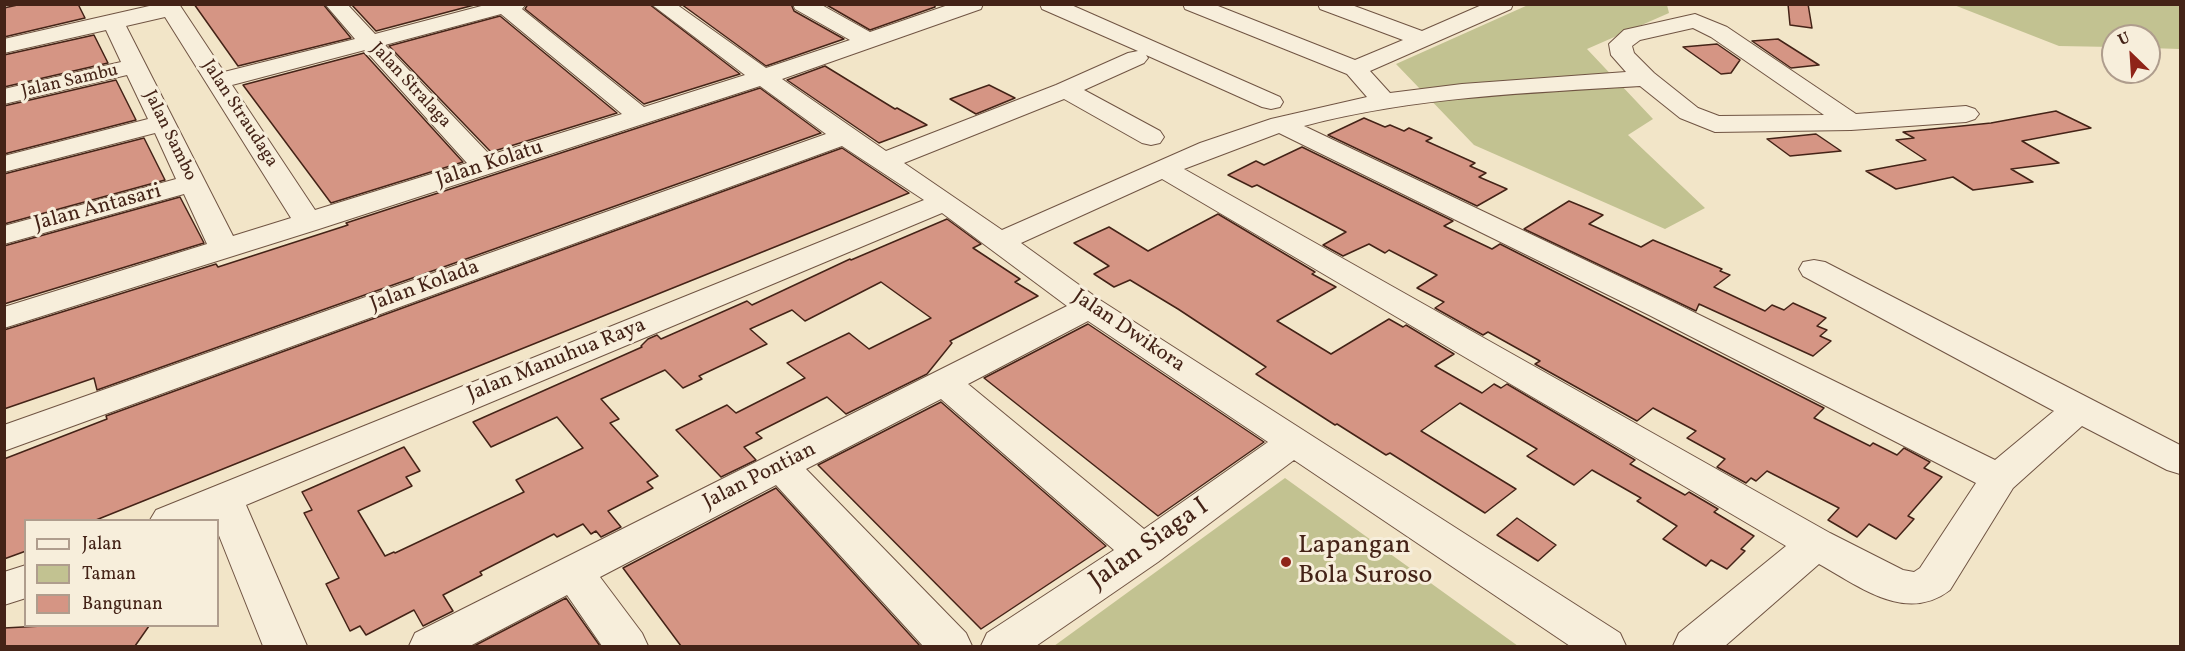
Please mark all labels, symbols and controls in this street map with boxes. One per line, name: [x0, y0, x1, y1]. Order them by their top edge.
north arrow: [2101, 24, 2161, 84]
text: U: [2115, 27, 2134, 52]
street label: Jalan Stralaga: [365, 39, 455, 133]
street label: Jalan Straudaga: [196, 56, 282, 172]
street label: Jalan Sambu: [20, 60, 120, 104]
street label: Jalan Sambo: [138, 87, 200, 185]
street label: Jalan Kolatu: [433, 136, 547, 194]
street label: Jalan Antasari: [32, 180, 164, 238]
street label: Jalan Kolada: [367, 256, 483, 318]
street label: Jalan Dwikora: [1067, 285, 1189, 379]
street label: Jalan Manuhua Raya: [464, 314, 650, 408]
street label: Jalan Pontian: [699, 438, 821, 516]
street label: Jalan Siaga I: [1084, 492, 1216, 598]
legend: [24, 519, 219, 627]
place label: Lapangan Bola Suroso: [1298, 531, 1432, 592]
text: Jalan: [82, 532, 122, 557]
marker: Lapangan Bola Suroso: [1279, 555, 1293, 569]
text: Taman: [82, 562, 136, 587]
text: Bangunan: [82, 592, 163, 617]

